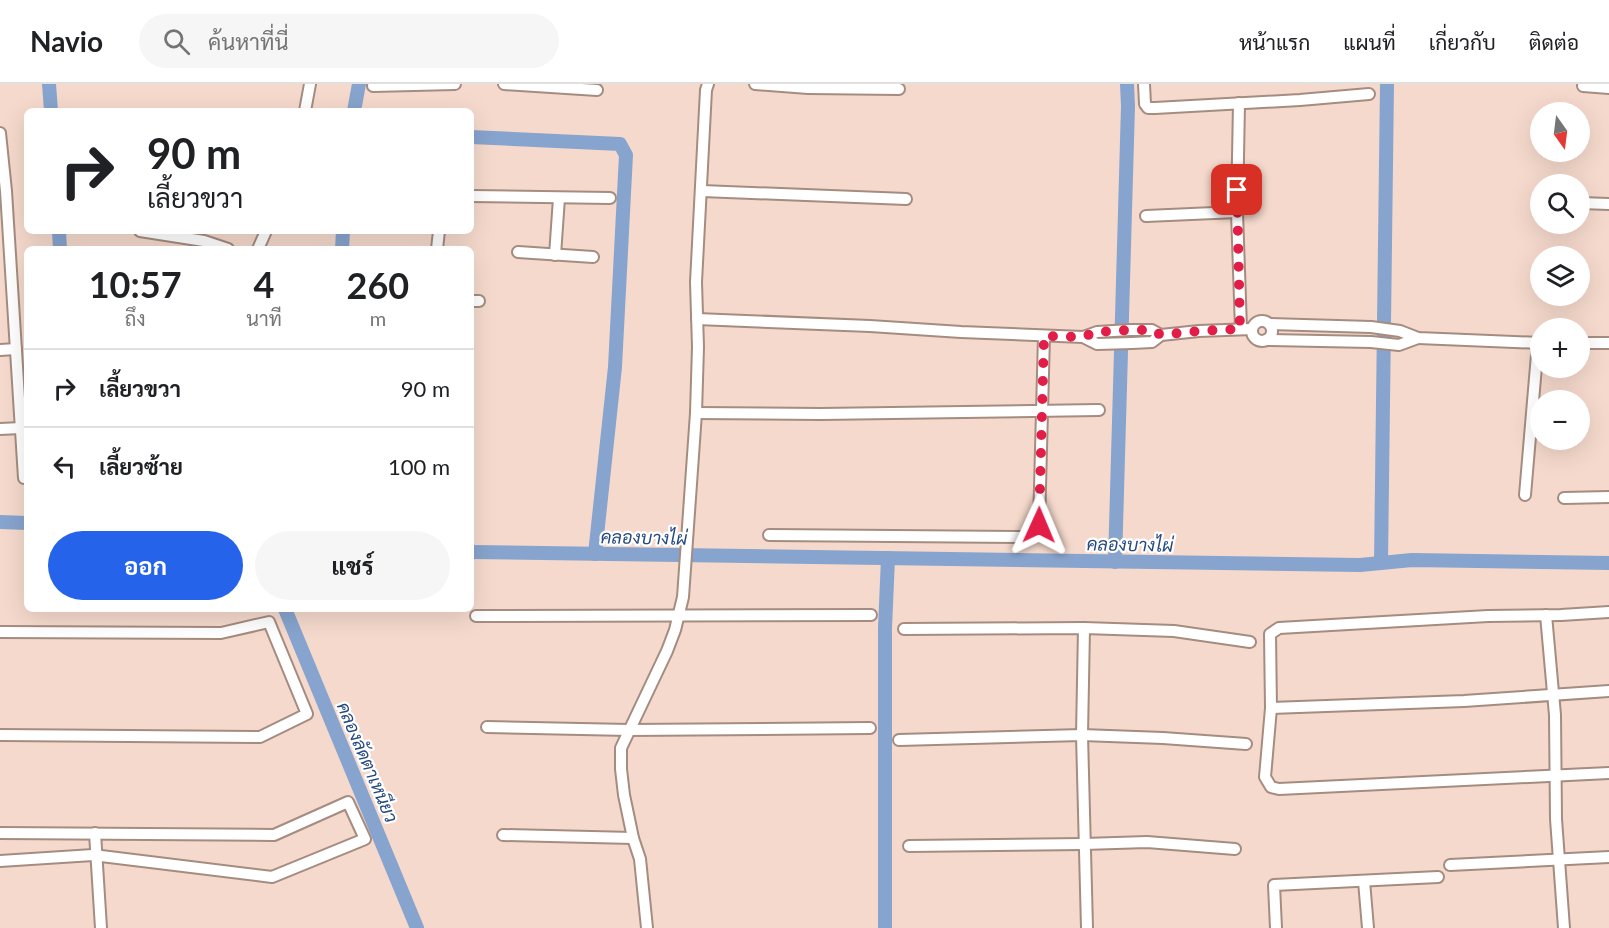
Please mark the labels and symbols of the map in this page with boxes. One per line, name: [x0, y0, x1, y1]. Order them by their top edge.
north arrow: [1530, 102, 1590, 162]
pin: [1211, 164, 1262, 215]
position arrow: [1007, 493, 1071, 557]
water label: คลองบางไผ่: [600, 524, 689, 549]
water label: คลองบางไผ่: [1086, 531, 1175, 556]
water label: คลองลัดตาเหนียว: [333, 698, 404, 826]

